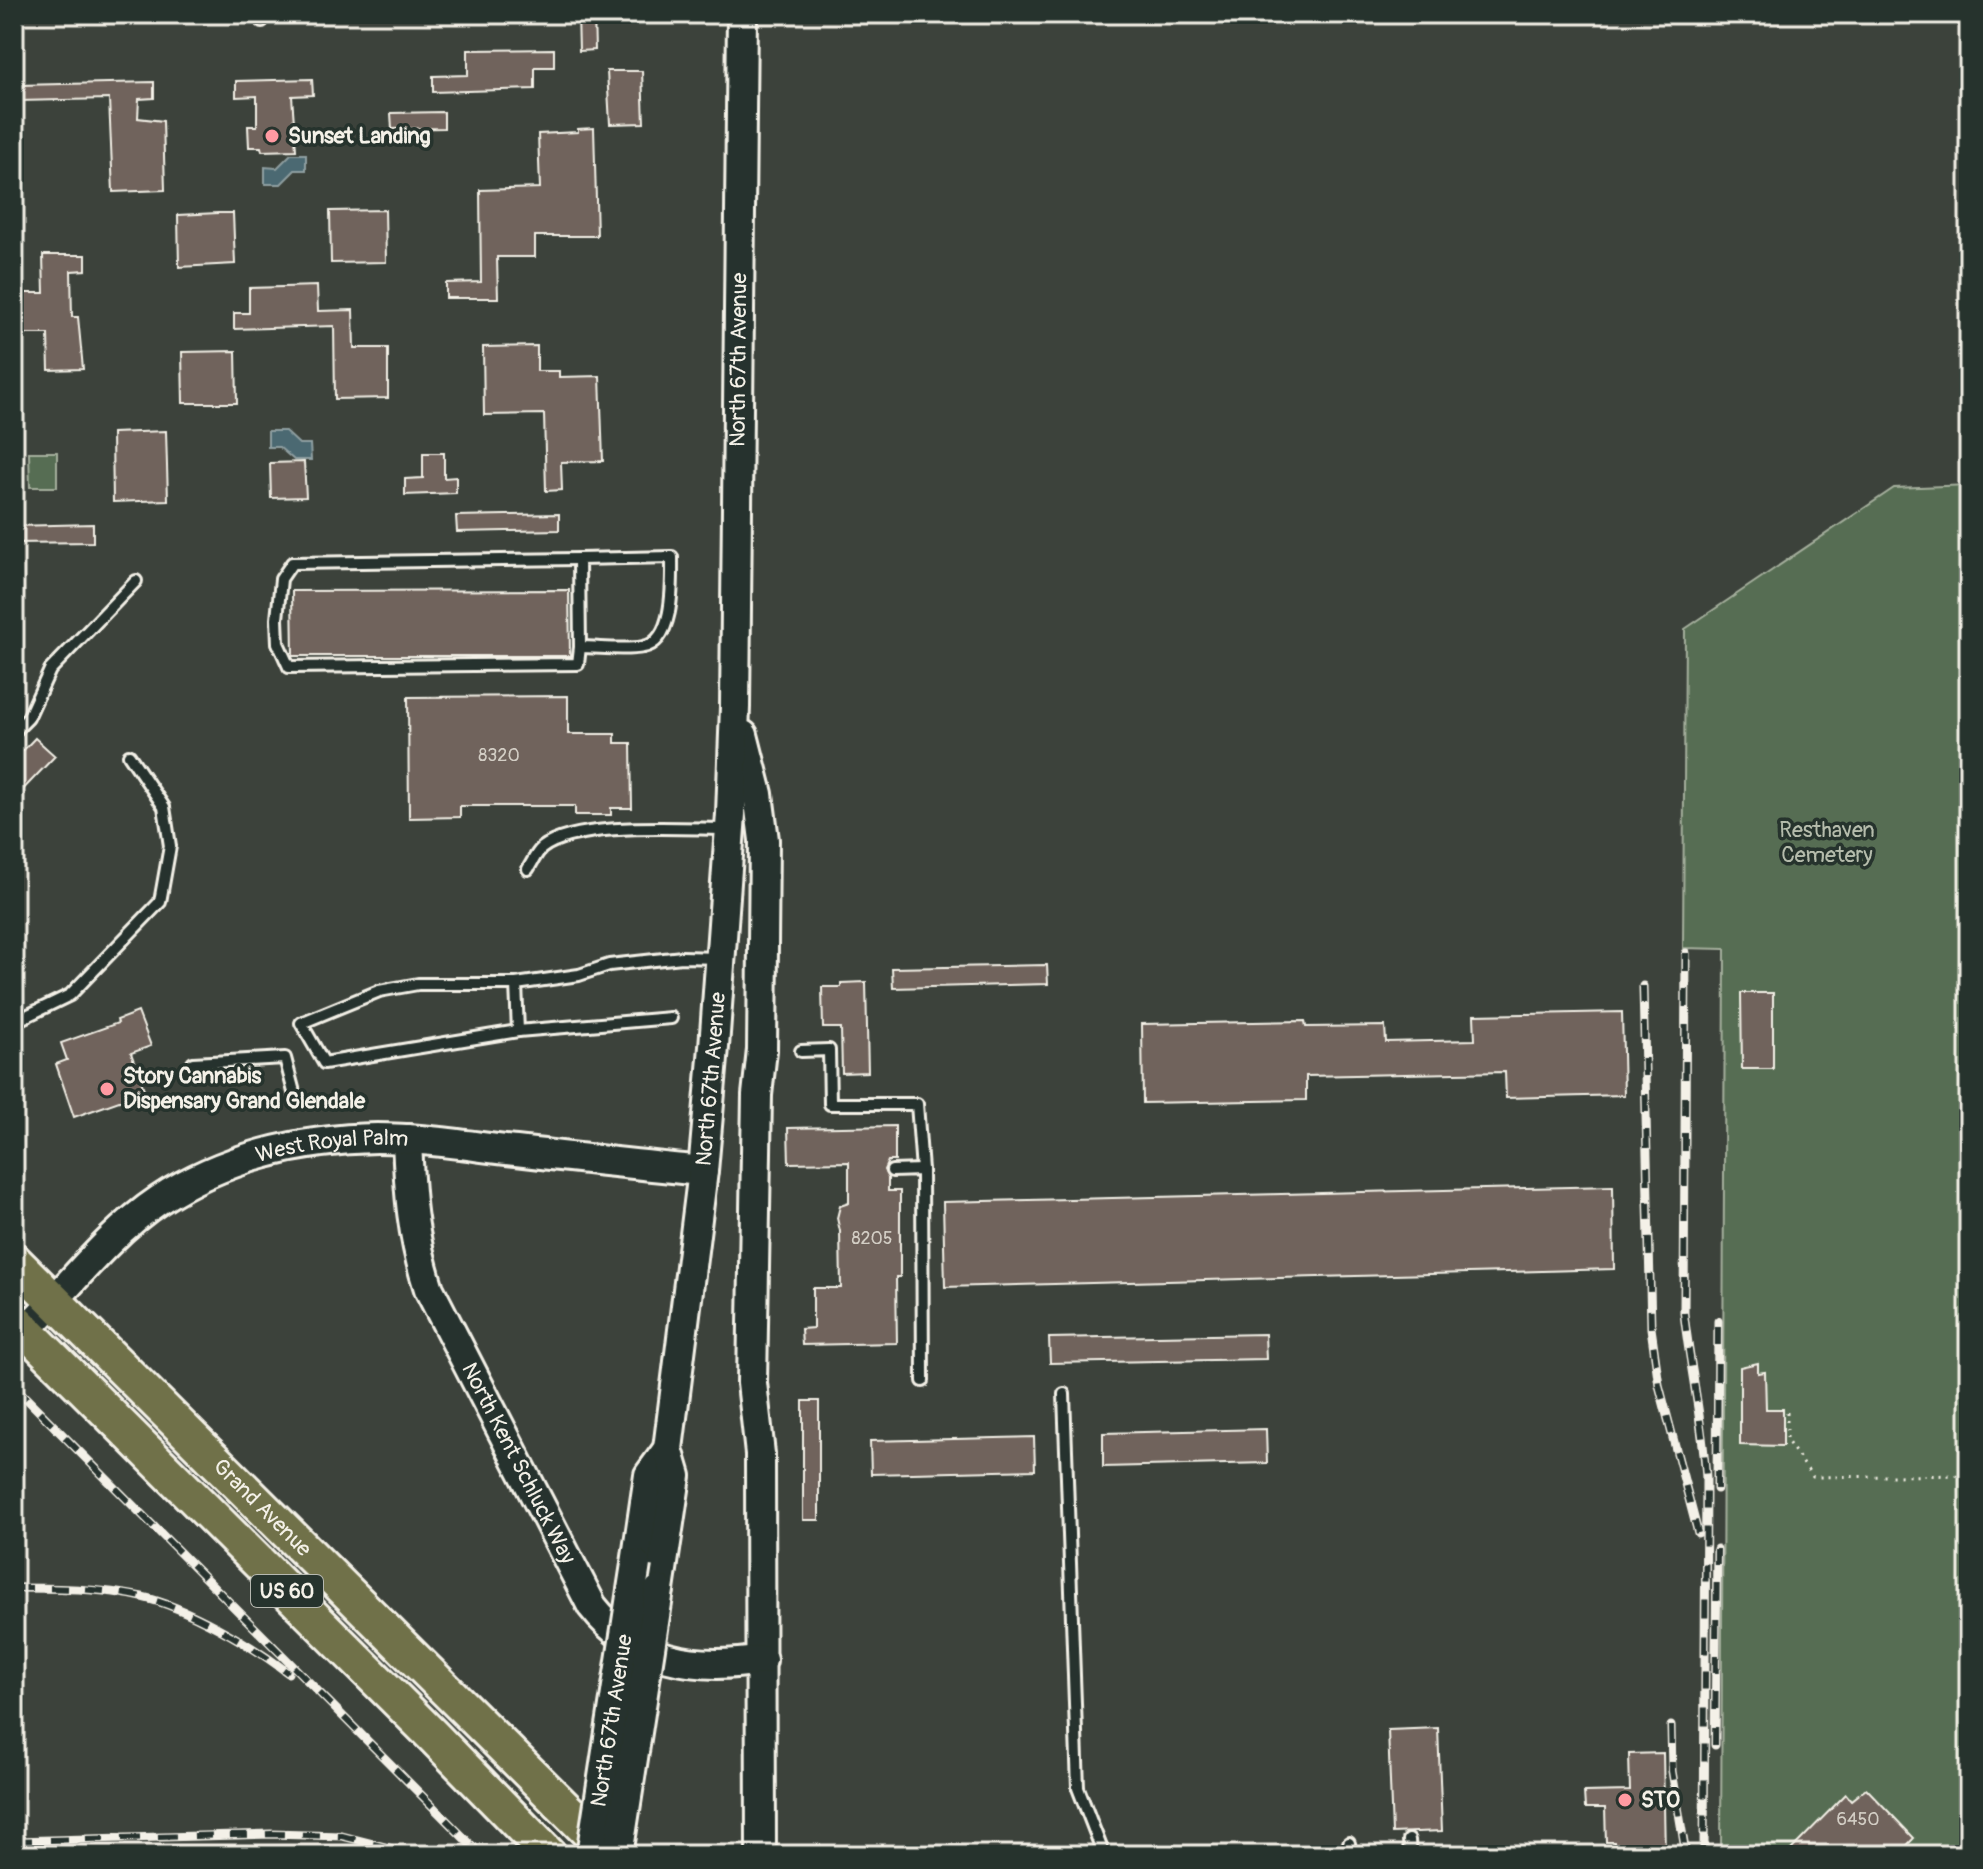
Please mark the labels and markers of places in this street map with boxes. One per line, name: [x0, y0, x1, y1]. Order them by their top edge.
place label: Sunset Landing: [288, 122, 431, 150]
marker: Sunset Landing: [263, 127, 281, 145]
place label: Story Cannabis Dispensary Grand Glendale: [123, 1062, 366, 1115]
marker: Story Cannabis Dispensary Grand Glendale: [98, 1080, 116, 1098]
place label: STO: [1641, 1786, 1680, 1814]
marker: STO: [1616, 1791, 1634, 1809]

